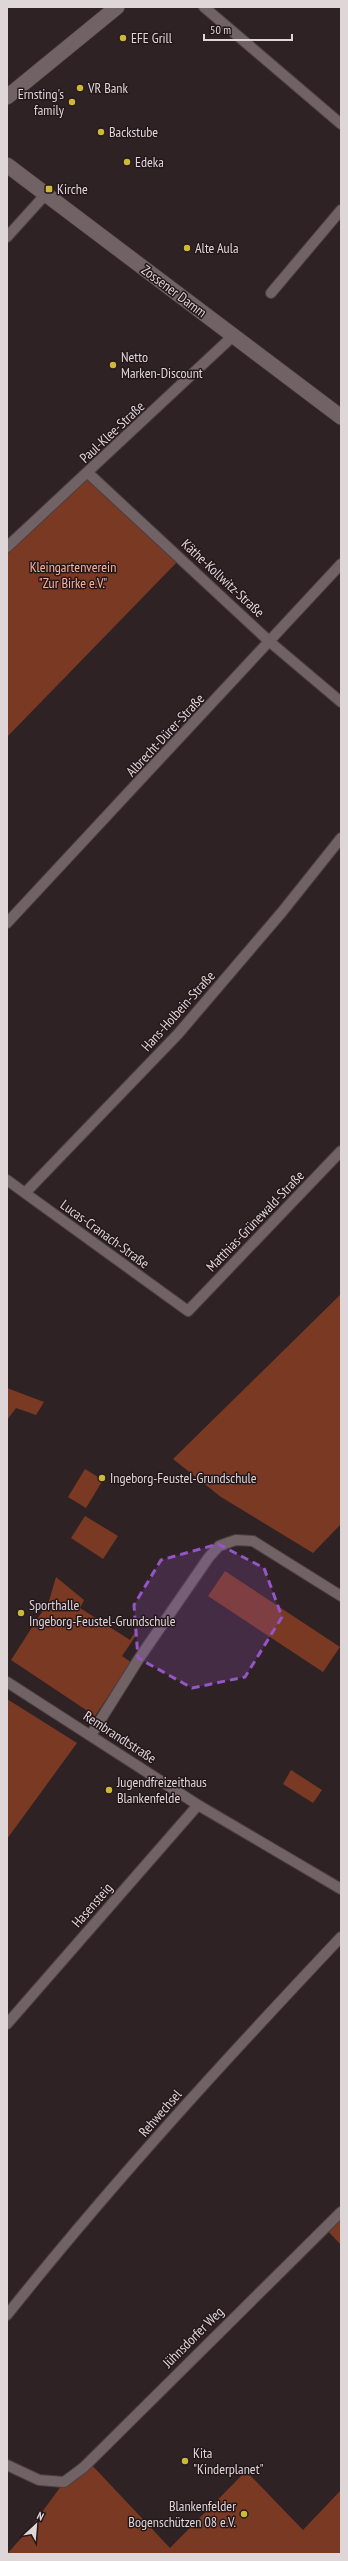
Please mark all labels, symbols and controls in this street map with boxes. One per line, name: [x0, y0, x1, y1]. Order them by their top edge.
scale bar: [204, 16, 292, 42]
text: 50 m: [210, 22, 231, 37]
place label: EFE Grill: [131, 29, 173, 47]
marker: EFE Grill: [118, 33, 128, 43]
place label: VR Bank: [87, 79, 129, 97]
marker: VR Bank: [75, 83, 85, 93]
place label: Ernsting's family: [18, 85, 65, 119]
marker: Ernsting's family: [67, 97, 77, 107]
place label: Backstube: [109, 123, 158, 141]
marker: Backstube: [96, 127, 106, 137]
place label: Edeka: [135, 153, 164, 171]
marker: Edeka: [122, 157, 132, 167]
place label: Kirche: [57, 180, 88, 198]
marker: Kirche: [44, 184, 54, 194]
place label: Alte Aula: [195, 239, 239, 257]
marker: Alte Aula: [182, 243, 192, 253]
street label: Zossener Damm: [138, 261, 210, 321]
place label: Netto Marken-Discount: [121, 348, 203, 382]
marker: Netto Marken-Discount: [108, 360, 118, 370]
street label: Paul-Klee-Straße: [76, 397, 148, 467]
street label: Käthe-Kollwitz-Straße: [178, 535, 268, 621]
park label: Kleingartenverein "Zur Birke e.V.": [30, 558, 116, 592]
street label: Albrecht-Dürer-Straße: [122, 690, 208, 780]
street label: Hans-Holbein-Straße: [137, 967, 219, 1055]
street label: Matthias-Grünewald-Straße: [202, 1167, 308, 1275]
street label: Lucas-Cranach-Straße: [57, 1196, 153, 1272]
place label: Ingeborg-Feustel-Grundschule: [110, 1469, 257, 1487]
marker: Ingeborg-Feustel-Grundschule: [97, 1473, 107, 1483]
place label: Sporthalle Ingeborg-Feustel-Grundschule: [29, 1596, 176, 1630]
marker: Sporthalle Ingeborg-Feustel-Grundschule: [16, 1608, 26, 1618]
street label: Rembrandtstraße: [80, 1707, 160, 1767]
place label: Jugendfreizeithaus Blankenfelde: [116, 1773, 207, 1807]
marker: Jugendfreizeithaus Blankenfelde: [104, 1785, 114, 1795]
street label: Hasensteig: [68, 1879, 116, 1931]
street label: Rehwechsel: [135, 2085, 186, 2140]
street label: Jühnsdorfer Weg: [158, 2303, 227, 2372]
place label: Kita "Kinderplanet": [193, 2444, 264, 2478]
marker: Kita "Kinderplanet": [180, 2456, 190, 2466]
place label: Blankenfelder Bogenschützen 08 e.V.: [128, 2497, 236, 2531]
north arrow: [16, 2505, 56, 2545]
text: N: [35, 2508, 46, 2524]
marker: Blankenfelder Bogenschützen 08 e.V.: [239, 2509, 249, 2519]

